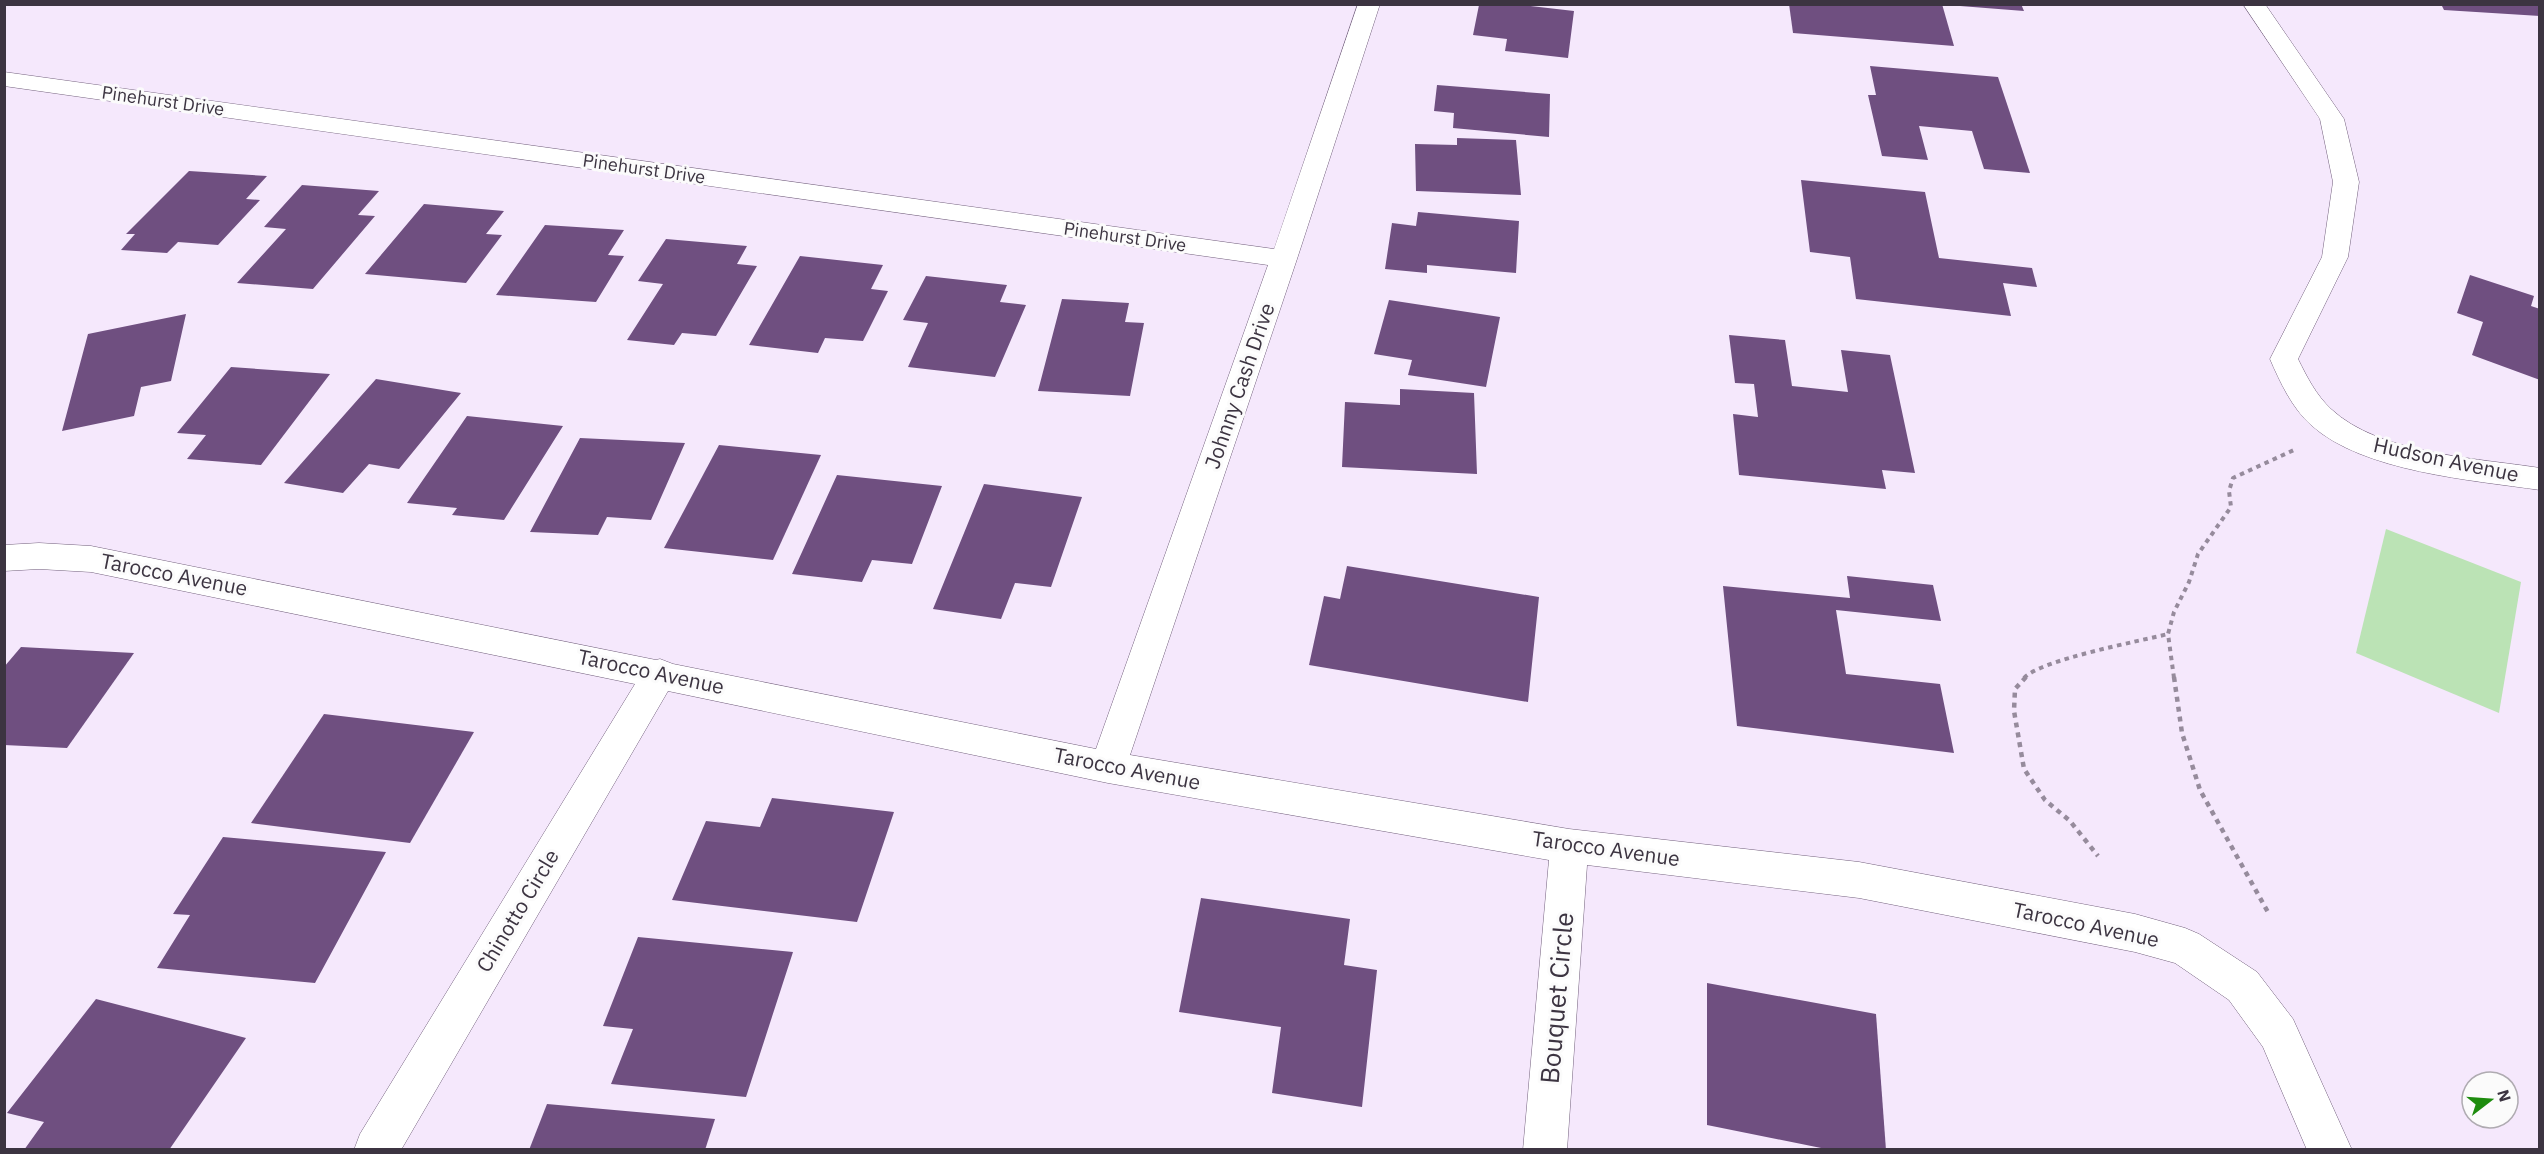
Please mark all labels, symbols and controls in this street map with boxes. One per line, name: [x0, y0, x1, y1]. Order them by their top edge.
street label: Pinehurst Drive: [100, 81, 226, 121]
street label: Pinehurst Drive: [581, 149, 707, 189]
street label: Pinehurst Drive: [1062, 217, 1188, 257]
street label: Johnny Cash Drive: [1198, 299, 1281, 472]
street label: Hudson Avenue: [2371, 430, 2521, 488]
street label: Tarocco Avenue: [98, 546, 250, 602]
street label: Tarocco Avenue: [576, 642, 727, 700]
street label: Tarocco Avenue: [1051, 740, 1203, 796]
street label: Tarocco Avenue: [1531, 824, 1682, 872]
street label: Chinotto Circle: [469, 844, 565, 977]
street label: Tarocco Avenue: [2011, 895, 2162, 953]
street label: Bouquet Circle: [1532, 911, 1580, 1085]
north arrow: [2460, 1070, 2520, 1130]
text: N: [2493, 1087, 2516, 1104]

